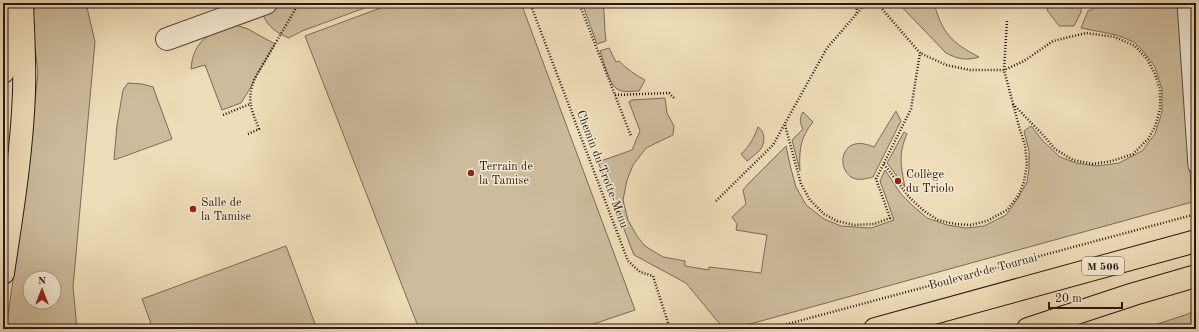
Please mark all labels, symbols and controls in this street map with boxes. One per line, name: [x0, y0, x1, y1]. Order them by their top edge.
street label: Chemin du Trotte-Menu: [574, 109, 630, 230]
place label: Terrain de la Tamise: [479, 161, 533, 187]
marker: Terrain de la Tamise: [466, 168, 476, 178]
place label: Collège du Triolo: [906, 169, 954, 195]
marker: Collège du Triolo: [893, 176, 903, 186]
place label: Salle de la Tamise: [201, 197, 251, 223]
marker: Salle de la Tamise: [188, 204, 198, 214]
street label: Boulevard de Tournai: [928, 252, 1039, 292]
road number: M 506: [1082, 257, 1124, 275]
north arrow: [22, 270, 62, 310]
text: N: [38, 276, 47, 287]
scale bar: [1049, 284, 1122, 310]
text: 20 m: [1055, 293, 1082, 305]

